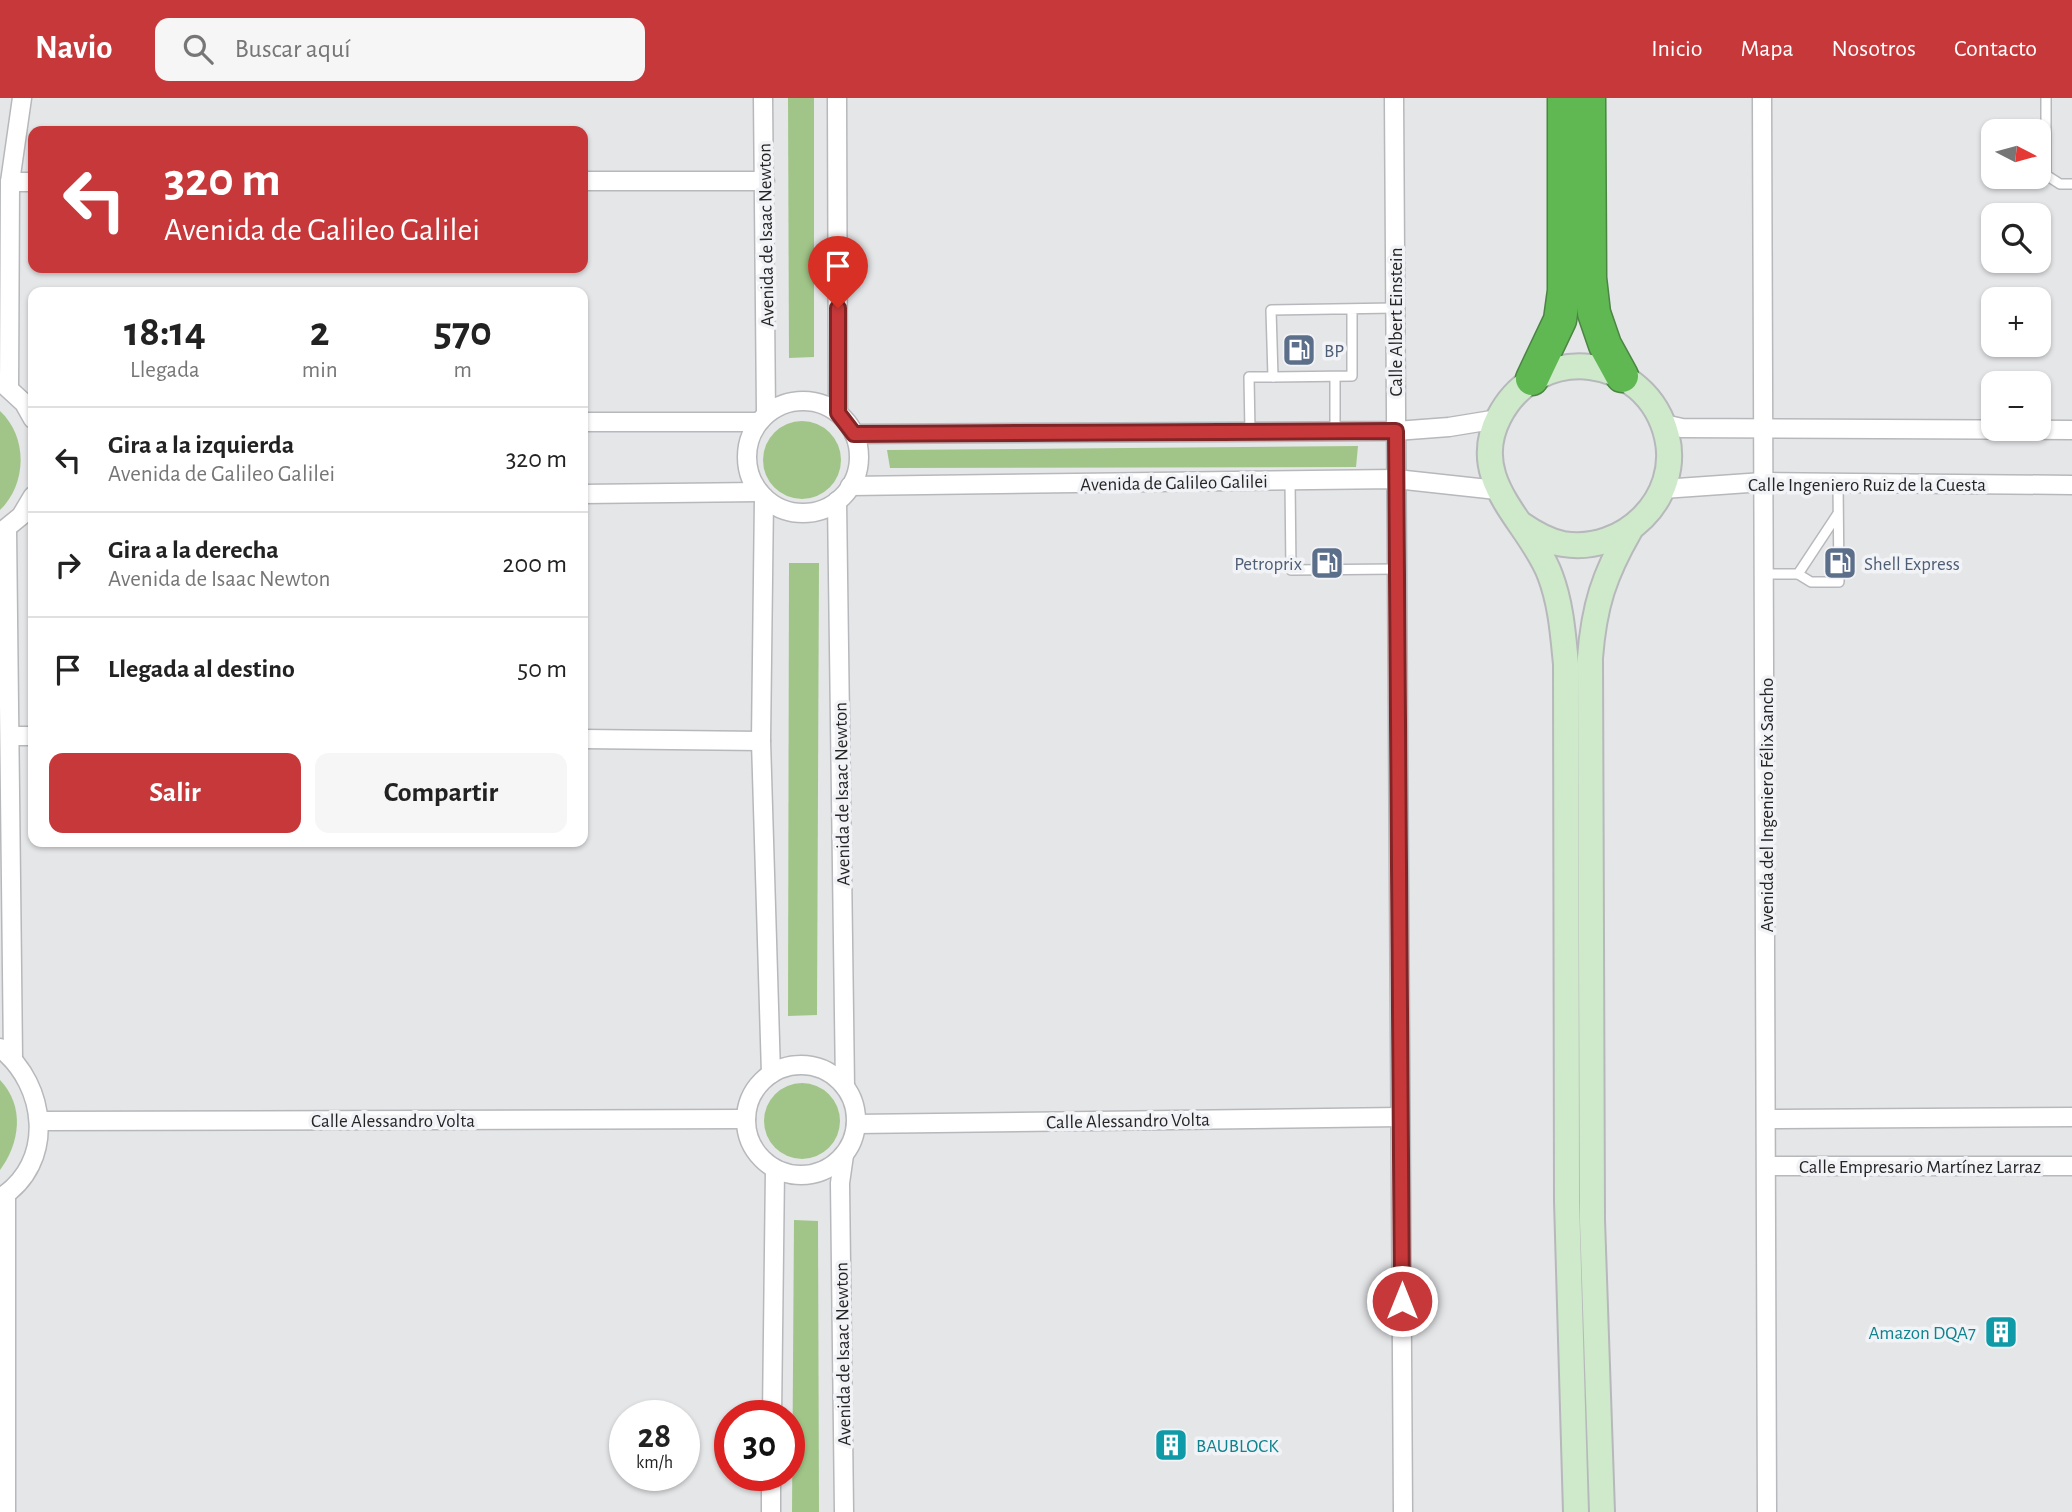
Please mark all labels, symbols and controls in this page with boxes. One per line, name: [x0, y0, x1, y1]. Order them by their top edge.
search box: [155, 18, 645, 81]
icon: search: [179, 30, 217, 68]
text: Navio: [35, 32, 113, 65]
text: Buscar aquí: [235, 36, 351, 62]
text: Inicio: [1651, 37, 1702, 61]
text: Mapa: [1740, 37, 1794, 61]
text: Nosotros: [1832, 37, 1916, 61]
text: Contacto: [1954, 37, 2037, 61]
north arrow: [1981, 119, 2051, 189]
map controls: [1981, 119, 2051, 441]
street label: Avenida de Isaac Newton: [755, 143, 778, 327]
icon: left: [49, 154, 140, 245]
text: 320 m: [164, 156, 281, 205]
button: search: [1981, 203, 2051, 273]
text: Avenida de Galileo Galilei: [164, 214, 480, 246]
pin: [808, 236, 868, 308]
icon: arrive: [819, 247, 857, 285]
street label: Calle Albert Einstein: [1387, 247, 1406, 397]
button: +: [1981, 287, 2051, 357]
text: 18:14: [124, 311, 206, 353]
text: 2: [310, 311, 330, 353]
text: 570: [434, 311, 492, 353]
fuel station icon: BP: [1280, 331, 1318, 369]
place label: BP: [1324, 342, 1344, 361]
text: Llegada: [130, 359, 200, 382]
text: min: [302, 359, 338, 382]
text: m: [454, 359, 472, 382]
button: −: [1981, 371, 2051, 441]
text: Gira a la izquierda: [108, 432, 294, 458]
icon: left: [49, 441, 87, 479]
text: 320 m: [506, 446, 567, 472]
text: Avenida de Galileo Galilei: [108, 463, 335, 486]
street label: Avenida de Galileo Galilei: [1080, 472, 1268, 495]
street label: Calle Ingeniero Ruiz de la Cuesta: [1748, 476, 1986, 495]
text: Gira a la derecha: [108, 537, 279, 563]
fuel station icon: Petroprix: [1308, 544, 1346, 582]
fuel station icon: Shell Express: [1821, 544, 1859, 582]
icon: right: [49, 546, 87, 584]
text: 200 m: [503, 551, 567, 577]
place label: Petroprix: [1234, 555, 1302, 574]
place label: Shell Express: [1864, 555, 1960, 574]
text: Avenida de Isaac Newton: [108, 568, 330, 591]
icon: arrive: [49, 651, 87, 689]
text: Llegada al destino: [108, 656, 295, 682]
text: 50 m: [517, 656, 567, 682]
street label: Avenida del Ingeniero Félix Sancho: [1758, 678, 1777, 932]
street label: Avenida de Isaac Newton: [831, 702, 854, 886]
button: Salir: [49, 753, 301, 833]
button: Compartir: [315, 753, 567, 833]
street label: Calle Alessandro Volta: [1046, 1111, 1210, 1132]
street label: Calle Alessandro Volta: [311, 1112, 475, 1131]
street label: Calle Empresario Martínez Larraz: [1799, 1158, 2041, 1177]
street label: Avenida de Isaac Newton: [832, 1262, 855, 1446]
position arrow: [1365, 1264, 1439, 1338]
building icon: Amazon DQA7: [1982, 1313, 2020, 1351]
place label: Amazon DQA7: [1869, 1324, 1976, 1343]
speed limit sign: 30: [714, 1400, 805, 1491]
text: 28: [638, 1419, 671, 1454]
building icon: BAUBLOCK: [1152, 1426, 1190, 1464]
place label: BAUBLOCK: [1196, 1437, 1279, 1456]
text: km/h: [636, 1454, 673, 1472]

